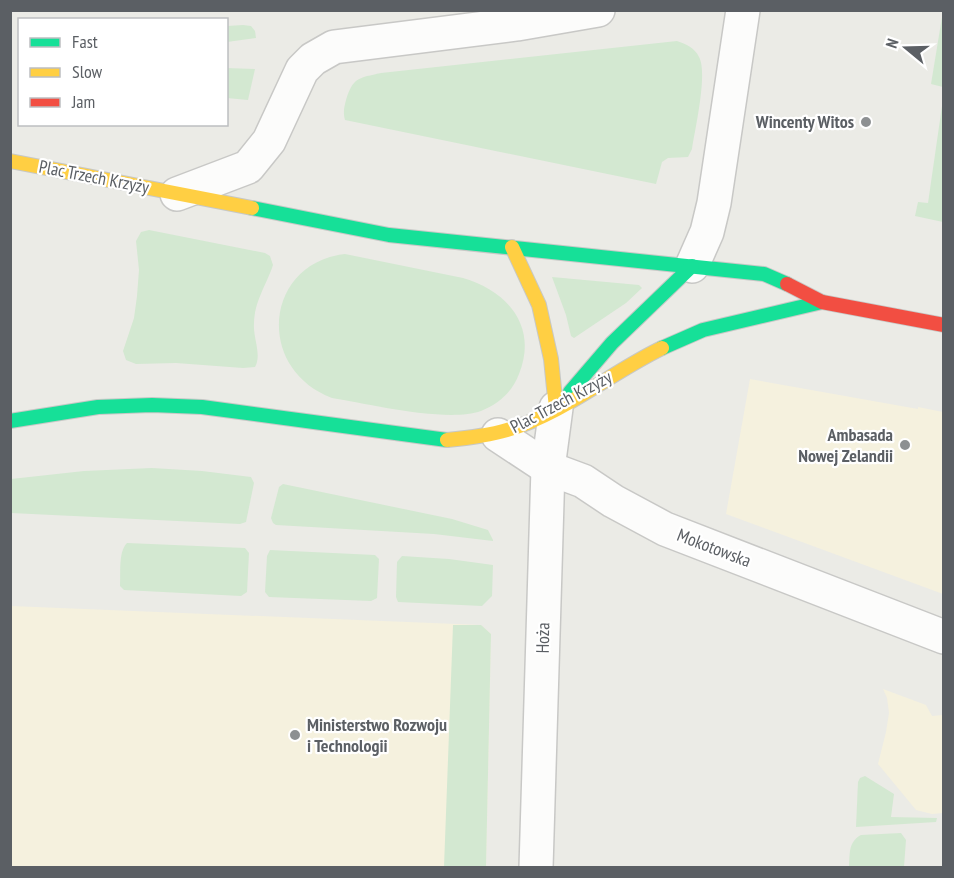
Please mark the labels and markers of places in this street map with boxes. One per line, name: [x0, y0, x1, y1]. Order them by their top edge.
place label: Wincenty Witos: [755, 110, 854, 133]
marker: Wincenty Witos: [859, 115, 873, 129]
place label: Ambasada Nowej Zelandii: [798, 423, 893, 467]
marker: Ambasada Nowej Zelandii: [898, 438, 912, 452]
place label: Ministerstwo Rozwoju i Technologii: [307, 713, 447, 757]
marker: Ministerstwo Rozwoju i Technologii: [288, 728, 302, 742]

